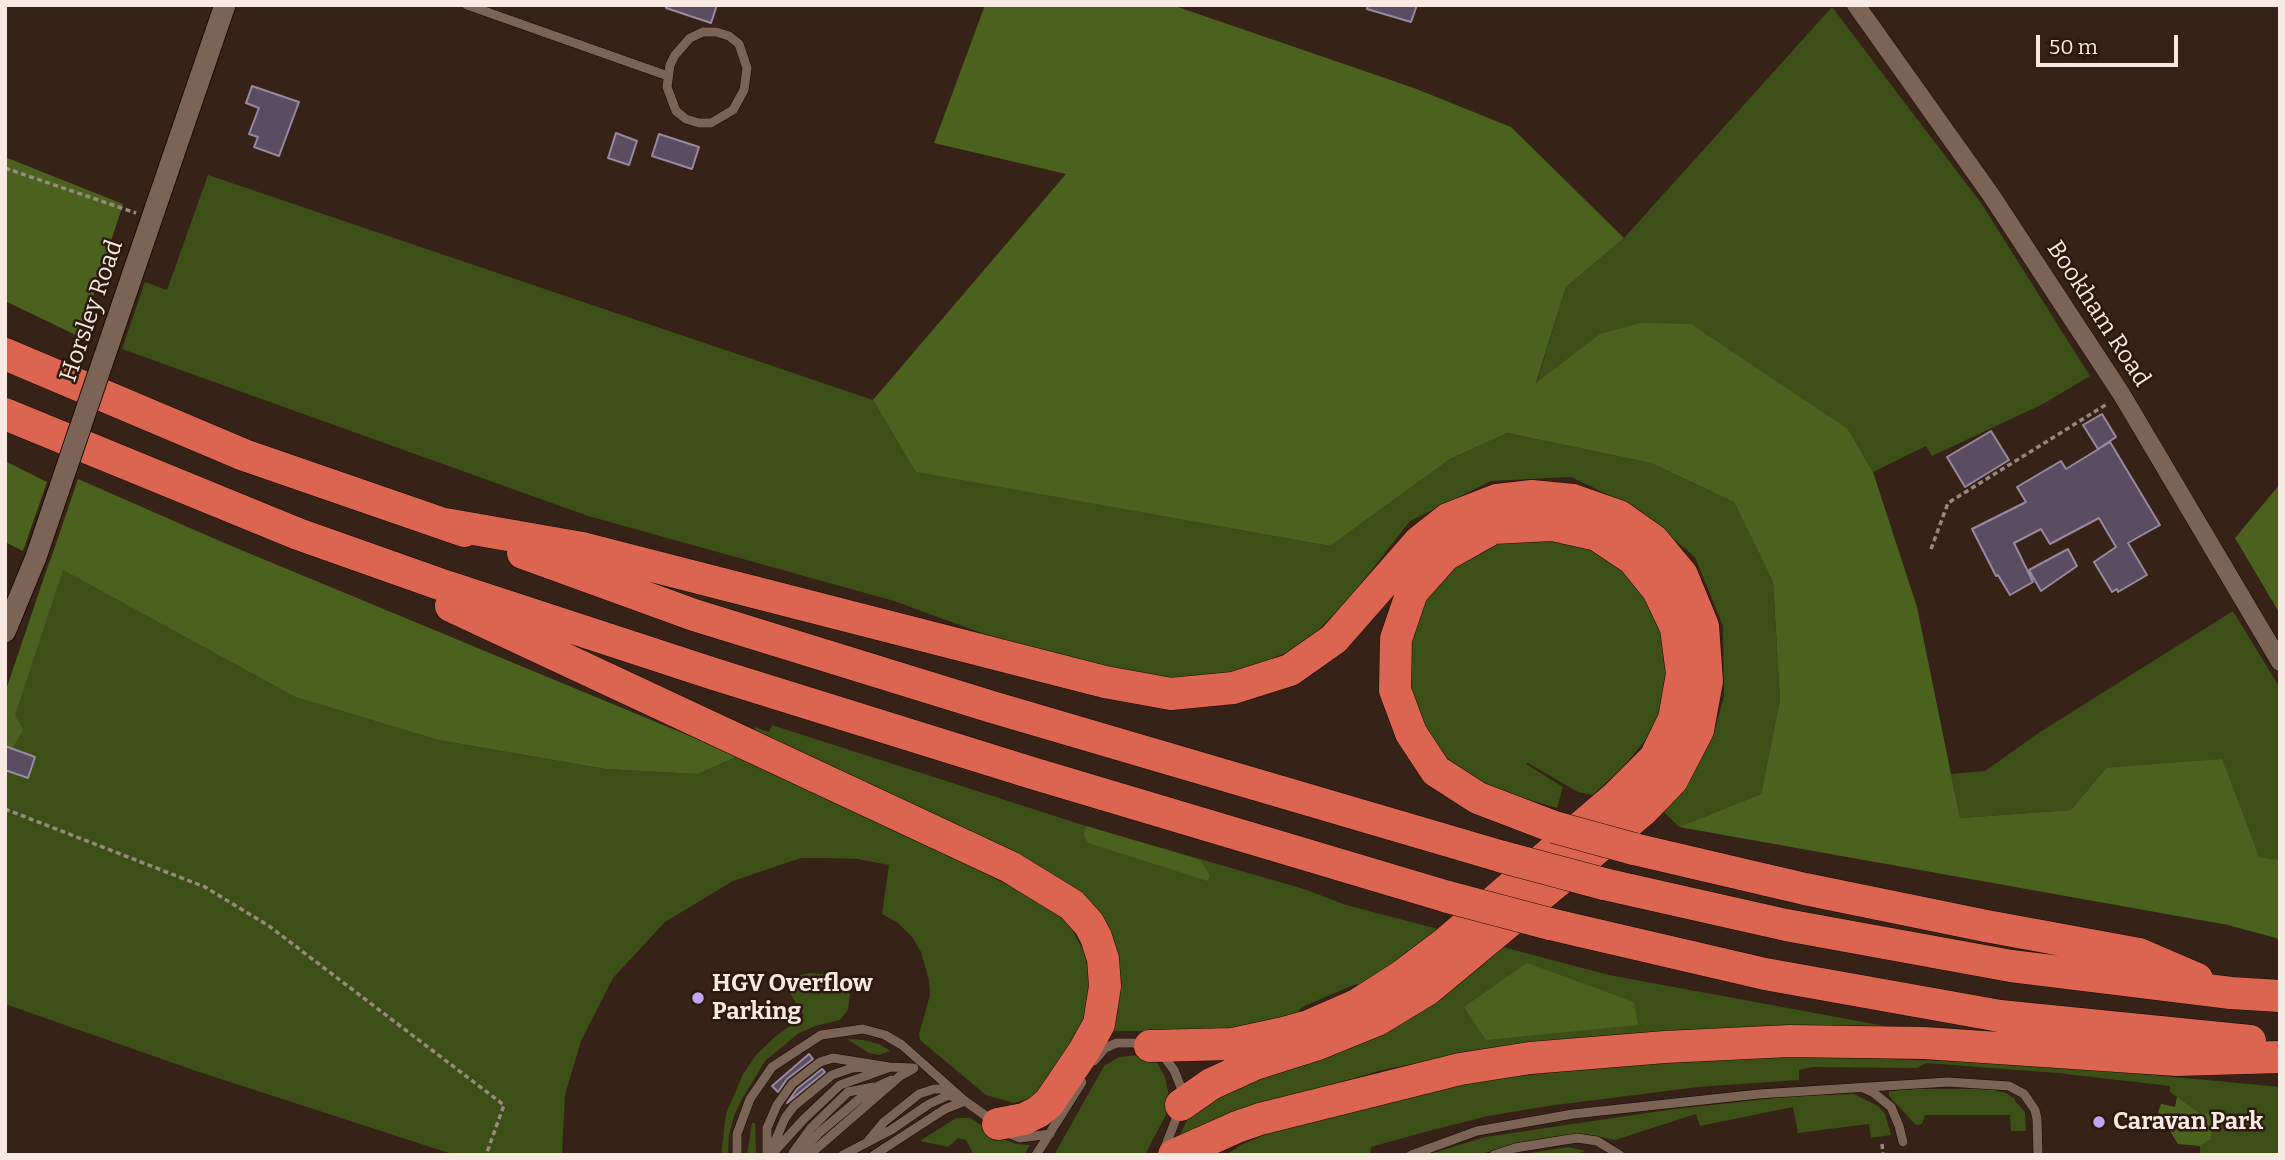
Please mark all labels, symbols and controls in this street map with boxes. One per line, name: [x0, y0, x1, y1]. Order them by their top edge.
scale bar: [2040, 21, 2182, 65]
text: 50 m: [2049, 34, 2098, 60]
street label: Horsley Road: [54, 236, 130, 386]
street label: Bookham Road: [2040, 236, 2156, 392]
place label: HGV Overflow Parking: [712, 970, 873, 1026]
marker: HGV Overflow Parking: [690, 990, 706, 1006]
place label: Caravan Park: [2113, 1108, 2263, 1136]
marker: Caravan Park: [2091, 1114, 2107, 1130]

